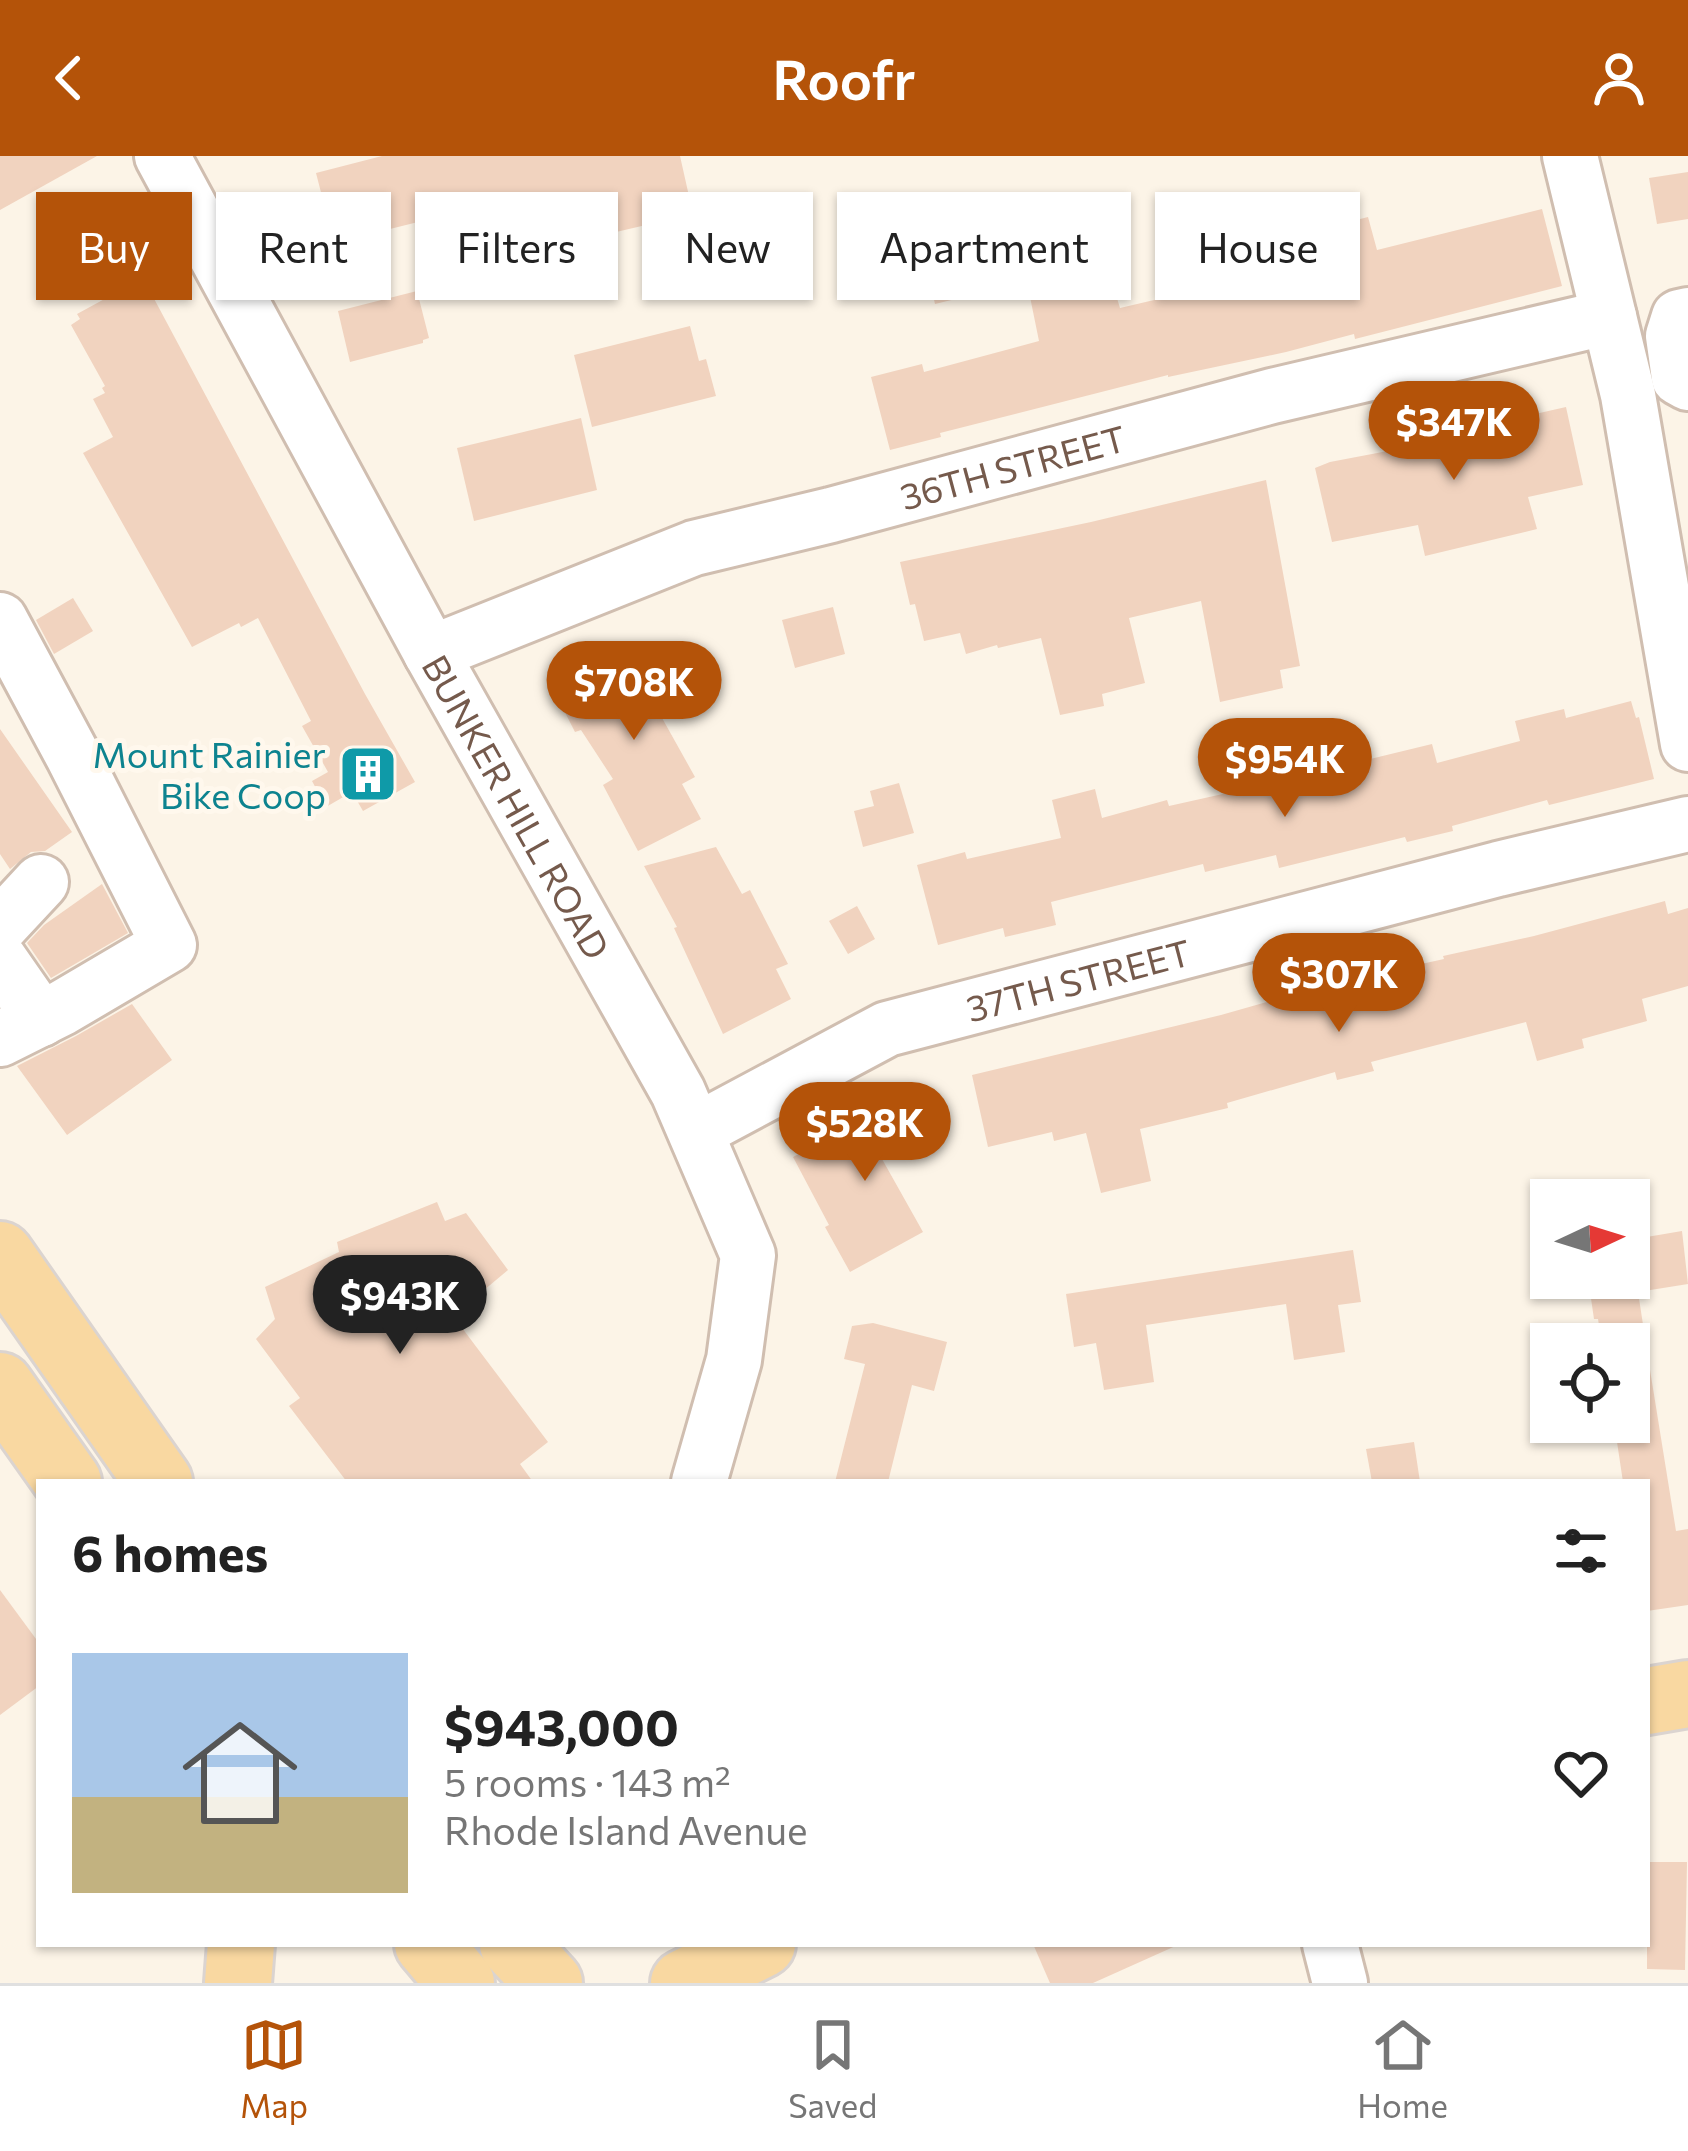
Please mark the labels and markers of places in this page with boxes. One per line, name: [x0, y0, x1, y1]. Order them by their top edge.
pin: $347K: [1370, 381, 1538, 483]
pin: $708K: [550, 641, 718, 743]
pin: $954K: [1201, 718, 1369, 820]
place label: Mount Rainier Bike Coop: [92, 731, 326, 816]
building icon: Mount Rainier Bike Coop: [337, 743, 399, 805]
pin: $307K: [1255, 933, 1423, 1035]
pin: $528K: [781, 1082, 949, 1184]
pin: $943K: [316, 1255, 484, 1357]

